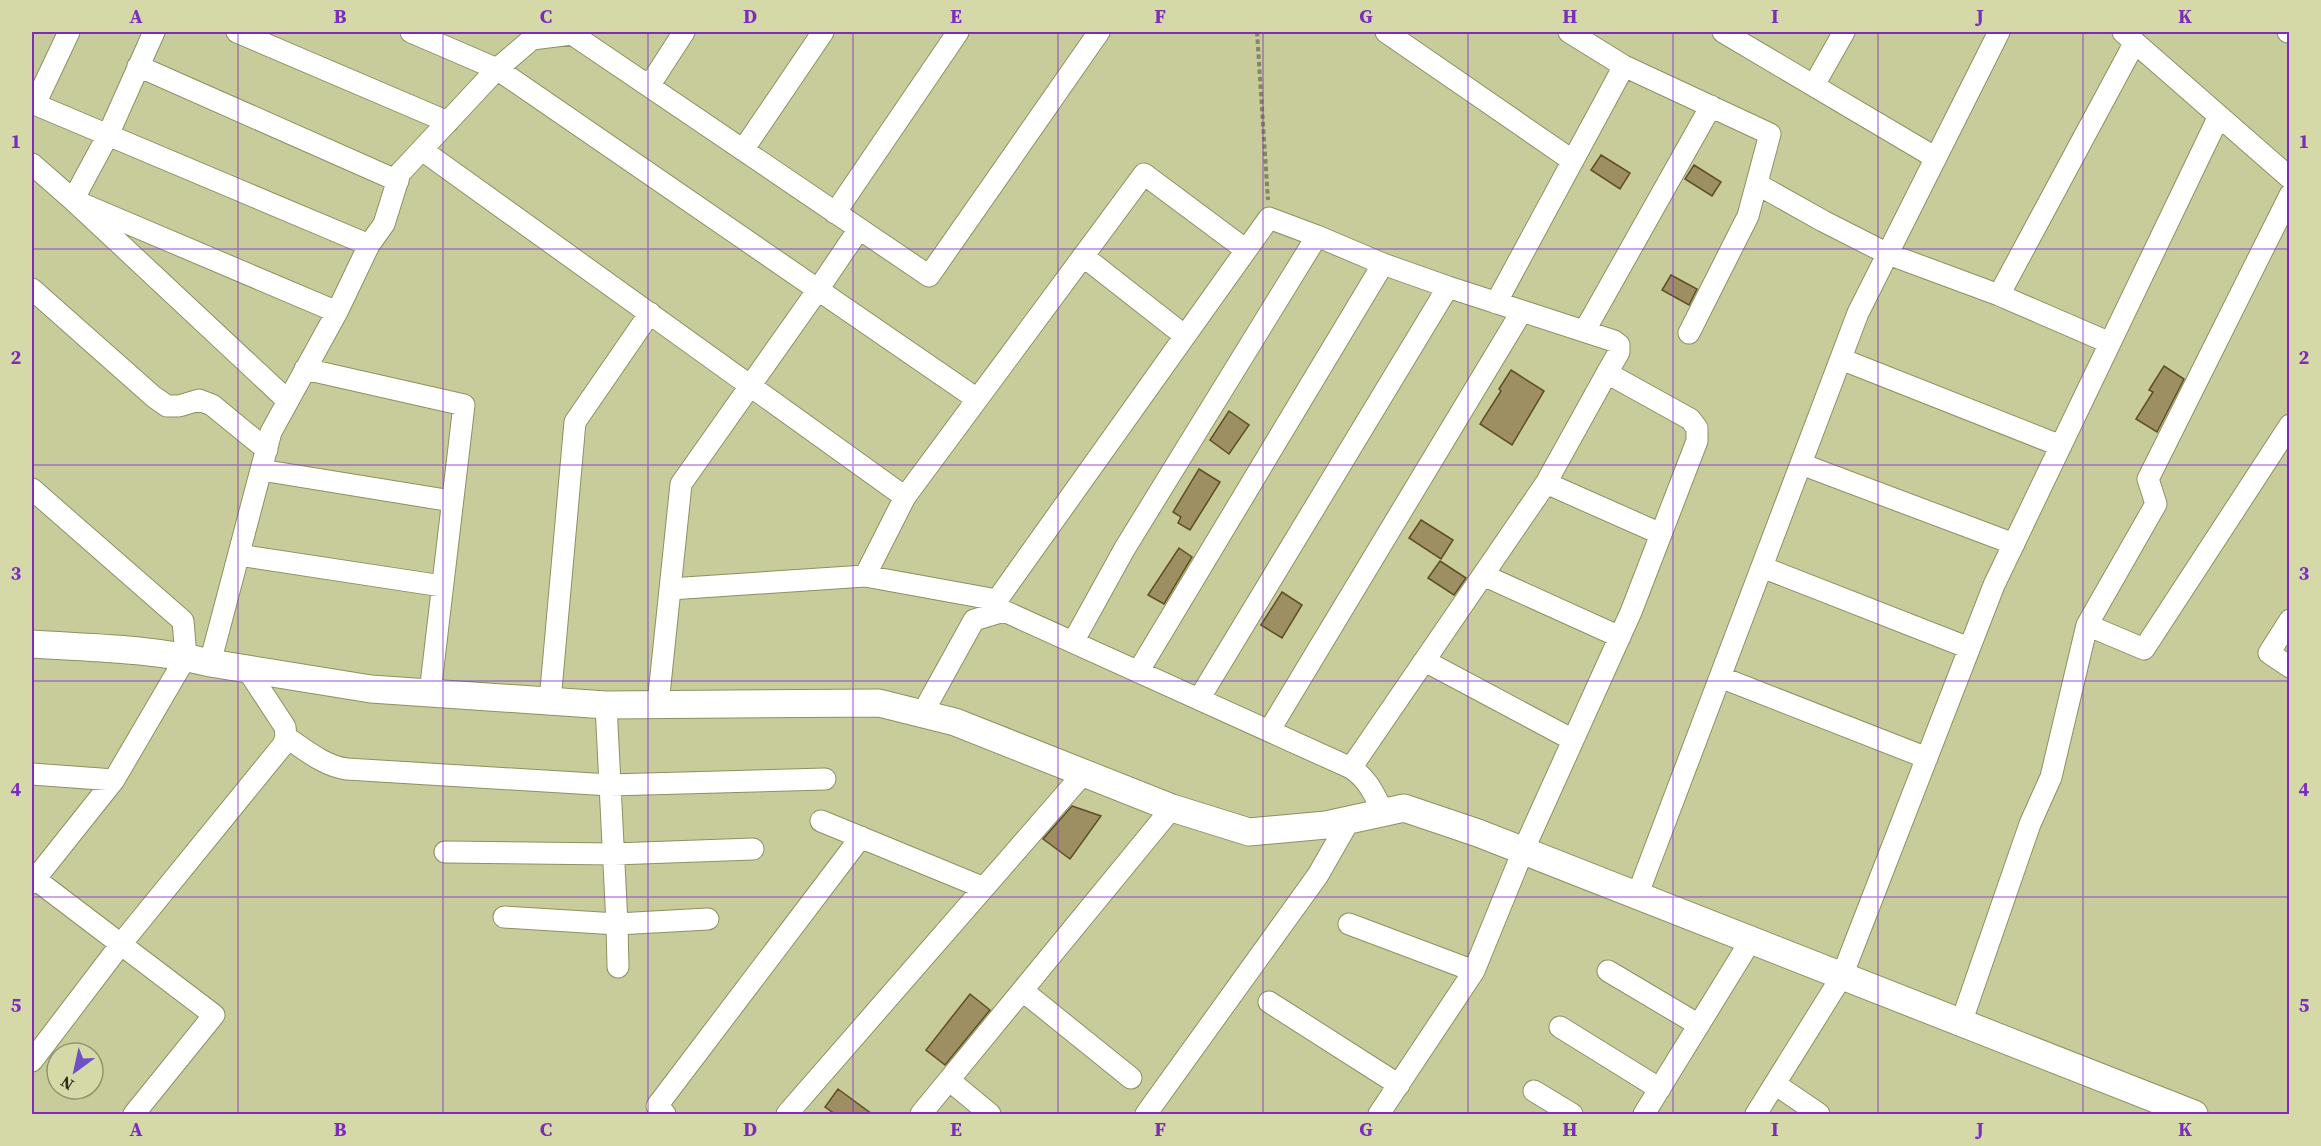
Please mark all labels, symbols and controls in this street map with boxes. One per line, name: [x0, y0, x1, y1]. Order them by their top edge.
text: A: [129, 2, 143, 30]
text: B: [333, 2, 347, 30]
text: C: [540, 2, 552, 30]
text: D: [743, 2, 757, 30]
text: E: [950, 2, 962, 30]
text: F: [1154, 2, 1166, 30]
text: G: [1359, 2, 1373, 30]
text: H: [1562, 2, 1578, 30]
text: I: [1771, 2, 1779, 30]
text: J: [1974, 2, 1984, 30]
text: K: [2178, 2, 2192, 30]
text: 1: [11, 127, 21, 155]
text: 1: [2299, 127, 2309, 155]
text: 2: [11, 343, 22, 371]
text: 2: [2299, 343, 2310, 371]
text: 3: [11, 559, 22, 587]
text: 3: [2299, 559, 2310, 587]
text: 4: [11, 775, 22, 803]
text: 4: [2299, 775, 2310, 803]
text: 5: [11, 991, 22, 1019]
text: 5: [2299, 991, 2310, 1019]
north arrow: [45, 1041, 105, 1101]
text: N: [56, 1071, 78, 1096]
text: A: [129, 1115, 143, 1143]
text: B: [333, 1115, 347, 1143]
text: C: [540, 1115, 552, 1143]
text: D: [743, 1115, 757, 1143]
text: E: [950, 1115, 962, 1143]
text: F: [1154, 1115, 1166, 1143]
text: G: [1359, 1115, 1373, 1143]
text: H: [1562, 1115, 1578, 1143]
text: I: [1771, 1115, 1779, 1143]
text: J: [1974, 1115, 1984, 1143]
text: K: [2178, 1115, 2192, 1143]

